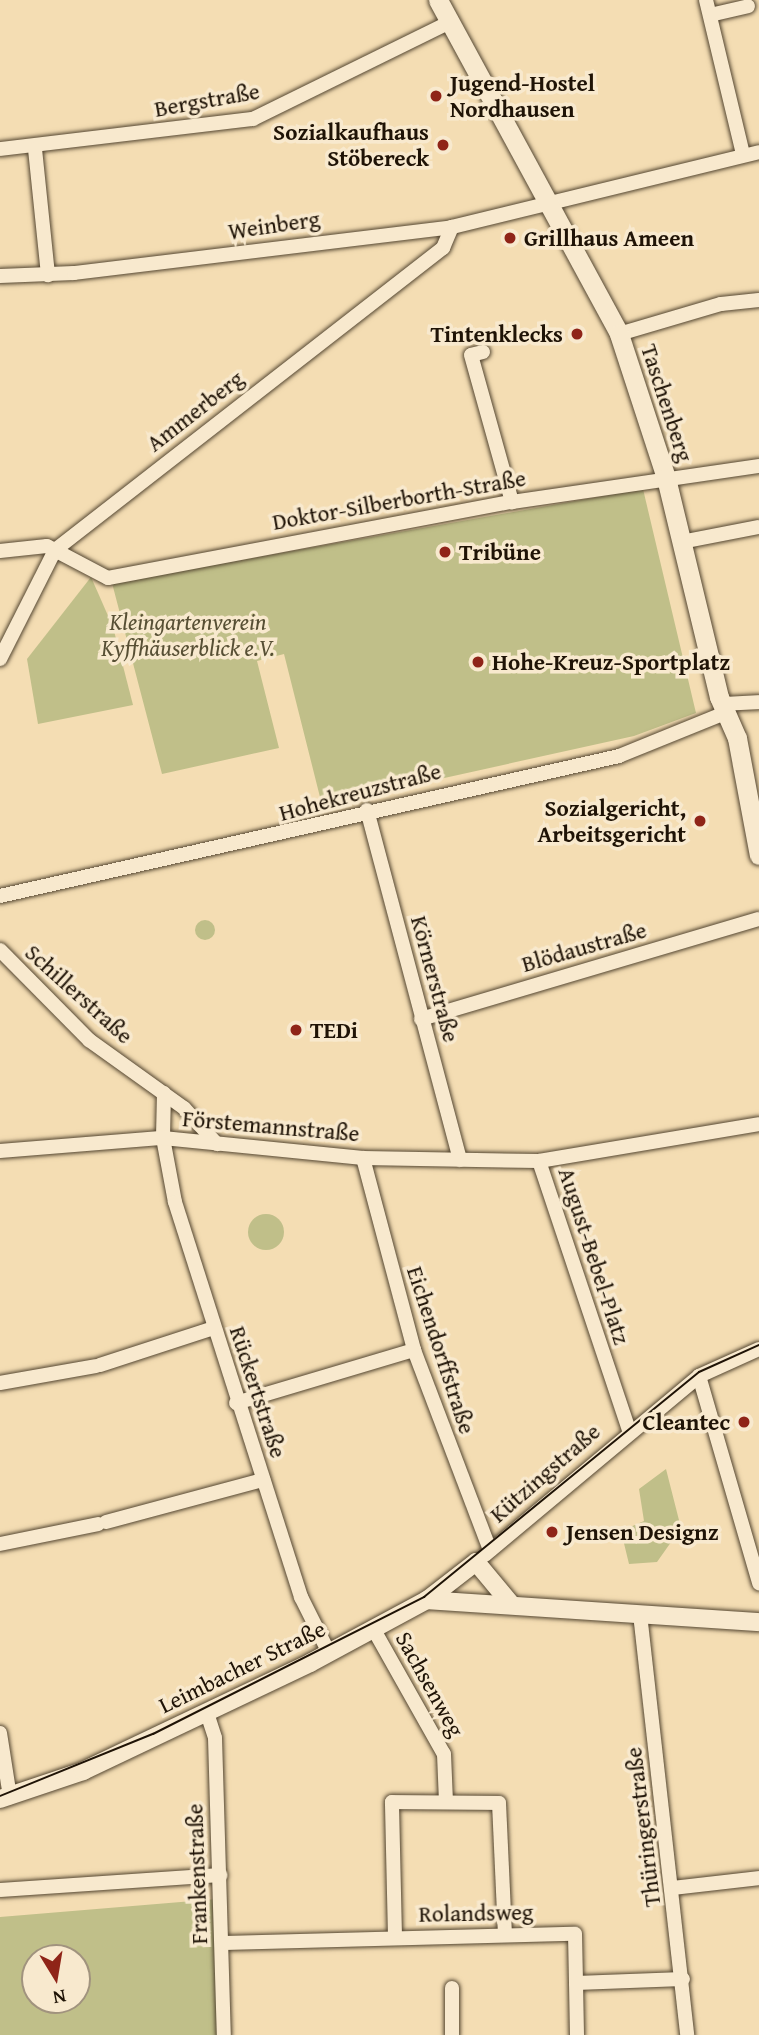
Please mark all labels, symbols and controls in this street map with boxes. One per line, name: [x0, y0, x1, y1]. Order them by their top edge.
place label: Jugend-Hostel Nordhausen: [450, 69, 595, 123]
street label: Bergstraße: [152, 77, 262, 123]
marker: Jugend-Hostel Nordhausen: [428, 88, 444, 104]
place label: Sozialkaufhaus Stöbereck: [273, 118, 429, 172]
marker: Sozialkaufhaus Stöbereck: [435, 137, 451, 153]
street label: Weinberg: [226, 205, 322, 245]
place label: Grillhaus Ameen: [524, 224, 694, 252]
marker: Grillhaus Ameen: [502, 230, 518, 246]
place label: Tintenklecks: [430, 320, 563, 348]
marker: Tintenklecks: [569, 326, 585, 342]
street label: Taschenberg: [635, 341, 699, 465]
street label: Ammerberg: [141, 365, 249, 457]
street label: Doktor-Silberborth-Straße: [270, 464, 528, 536]
place label: Tribüne: [459, 538, 541, 566]
marker: Tribüne: [437, 544, 453, 560]
park label: Kleingartenverein Kyffhäuserblick e.V.: [101, 608, 275, 662]
place label: Hohe-Kreuz-Sportplatz: [492, 648, 730, 676]
marker: Hohe-Kreuz-Sportplatz: [470, 654, 486, 670]
street label: Hohekreuzstraße: [276, 757, 444, 827]
place label: Sozialgericht, Arbeitsgericht: [537, 794, 686, 848]
marker: Sozialgericht, Arbeitsgericht: [692, 813, 708, 829]
street label: Körnerstraße: [405, 913, 465, 1045]
street label: Blödaustraße: [518, 916, 650, 978]
street label: Schillerstraße: [19, 938, 139, 1050]
place label: TEDi: [310, 1016, 358, 1044]
marker: TEDi: [288, 1022, 304, 1038]
street label: Förstemannstraße: [181, 1105, 361, 1147]
street label: August-Bebel-Platz: [552, 1164, 636, 1348]
street label: Eichendorffstraße: [401, 1263, 481, 1437]
street label: Rückertstraße: [224, 1323, 292, 1461]
place label: Cleantec: [643, 1408, 730, 1436]
marker: Cleantec: [736, 1414, 752, 1430]
street label: Kützingstraße: [484, 1418, 606, 1528]
place label: Jensen Designz: [566, 1518, 719, 1546]
marker: Jensen Designz: [544, 1524, 560, 1540]
street label: Leimbacher Straße: [154, 1615, 330, 1719]
street label: Sachsenweg: [390, 1627, 470, 1741]
street label: Thüringerstraße: [620, 1746, 666, 1908]
street label: Frankenstraße: [181, 1803, 213, 1945]
street label: Rolandsweg: [418, 1898, 534, 1928]
north arrow: [21, 1944, 91, 2014]
text: N: [51, 1983, 69, 2013]

